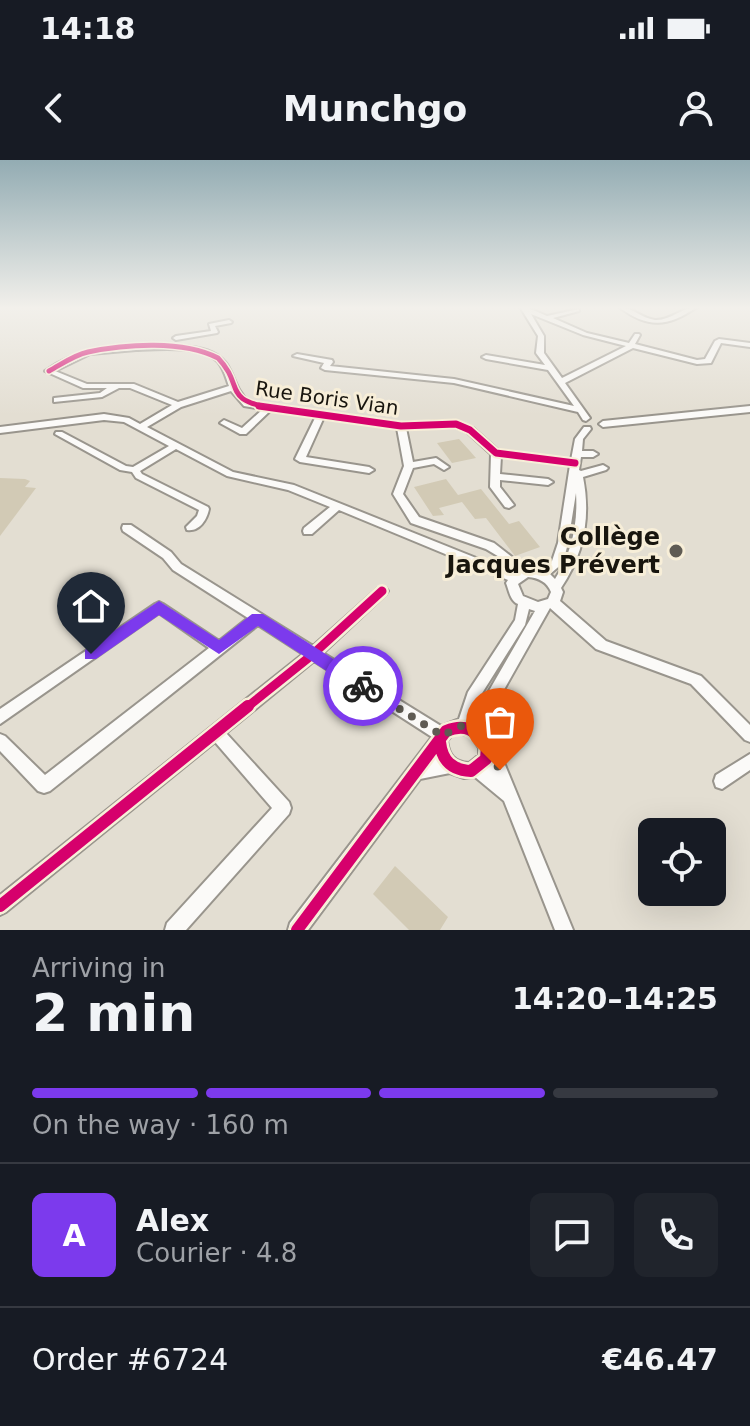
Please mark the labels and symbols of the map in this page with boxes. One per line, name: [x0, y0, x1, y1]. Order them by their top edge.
street label: Rue Boris Vian: [254, 376, 400, 420]
place label: Collège Jacques Prévert: [445, 523, 660, 579]
marker: Collège Jacques Prévert: [667, 542, 685, 560]
pin: [57, 572, 125, 654]
courier: [323, 646, 403, 726]
pin: [466, 688, 534, 770]

